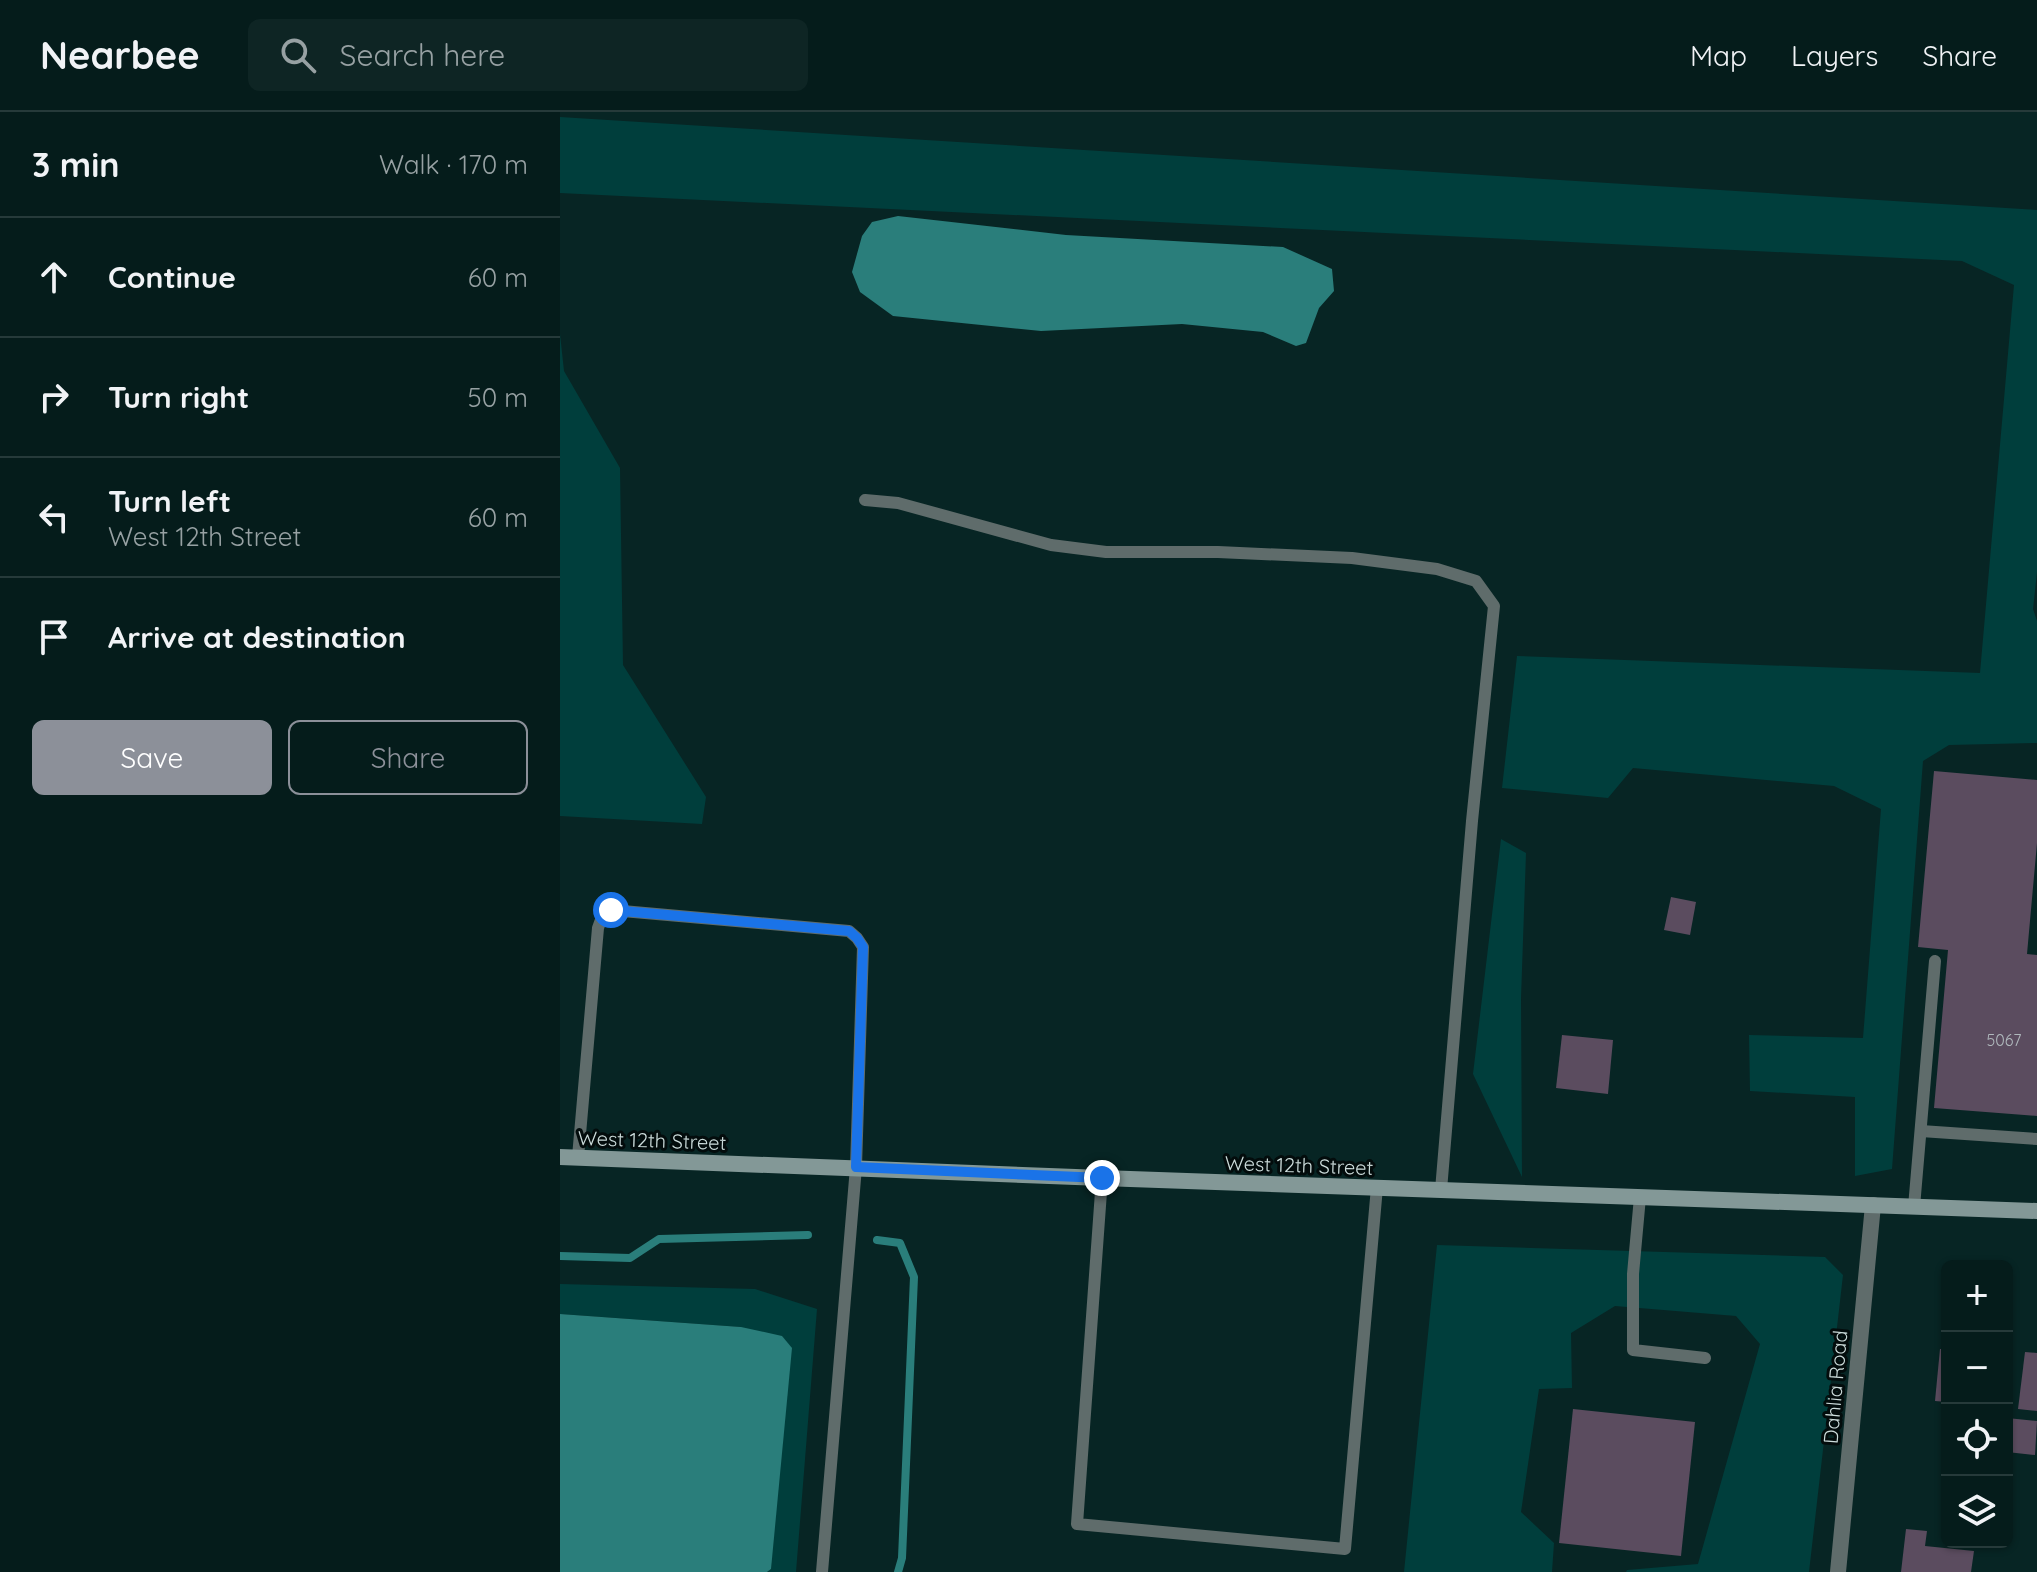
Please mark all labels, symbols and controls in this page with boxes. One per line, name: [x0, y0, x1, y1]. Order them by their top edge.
search box: [248, 19, 808, 91]
text: Nearbee: [40, 31, 200, 79]
icon: search: [276, 33, 320, 77]
text: Search here: [340, 36, 505, 74]
text: Map: [1690, 38, 1747, 73]
text: Layers: [1791, 38, 1878, 73]
text: Share: [1922, 38, 1997, 73]
text: 3 min: [32, 143, 119, 186]
text: Walk · 170 m: [379, 148, 528, 181]
icon: ahead: [32, 255, 76, 299]
text: Continue: [108, 258, 236, 296]
text: 60 m: [468, 261, 528, 294]
icon: right: [32, 375, 76, 419]
text: Turn right: [108, 378, 249, 416]
text: 50 m: [468, 381, 528, 414]
text: Turn left: [108, 482, 231, 520]
icon: left: [32, 495, 76, 539]
text: 60 m: [468, 501, 528, 534]
text: West 12th Street: [108, 520, 301, 553]
icon: arrive: [32, 615, 76, 659]
text: Arrive at destination: [108, 618, 406, 656]
button: Save: [32, 720, 272, 795]
button: Share: [288, 720, 528, 795]
route start: [593, 892, 629, 928]
house number: 5067: [1986, 1030, 2022, 1050]
street label: West 12th Street: [577, 1125, 727, 1155]
street label: West 12th Street: [1224, 1150, 1374, 1180]
route end: [1084, 1160, 1120, 1196]
map controls: [1941, 1260, 2013, 1548]
button: +: [1941, 1260, 2013, 1332]
street label: Dahlia Road: [1818, 1329, 1852, 1445]
button: −: [1941, 1332, 2013, 1404]
button: locate: [1941, 1404, 2013, 1476]
button: layers: [1941, 1476, 2013, 1548]

